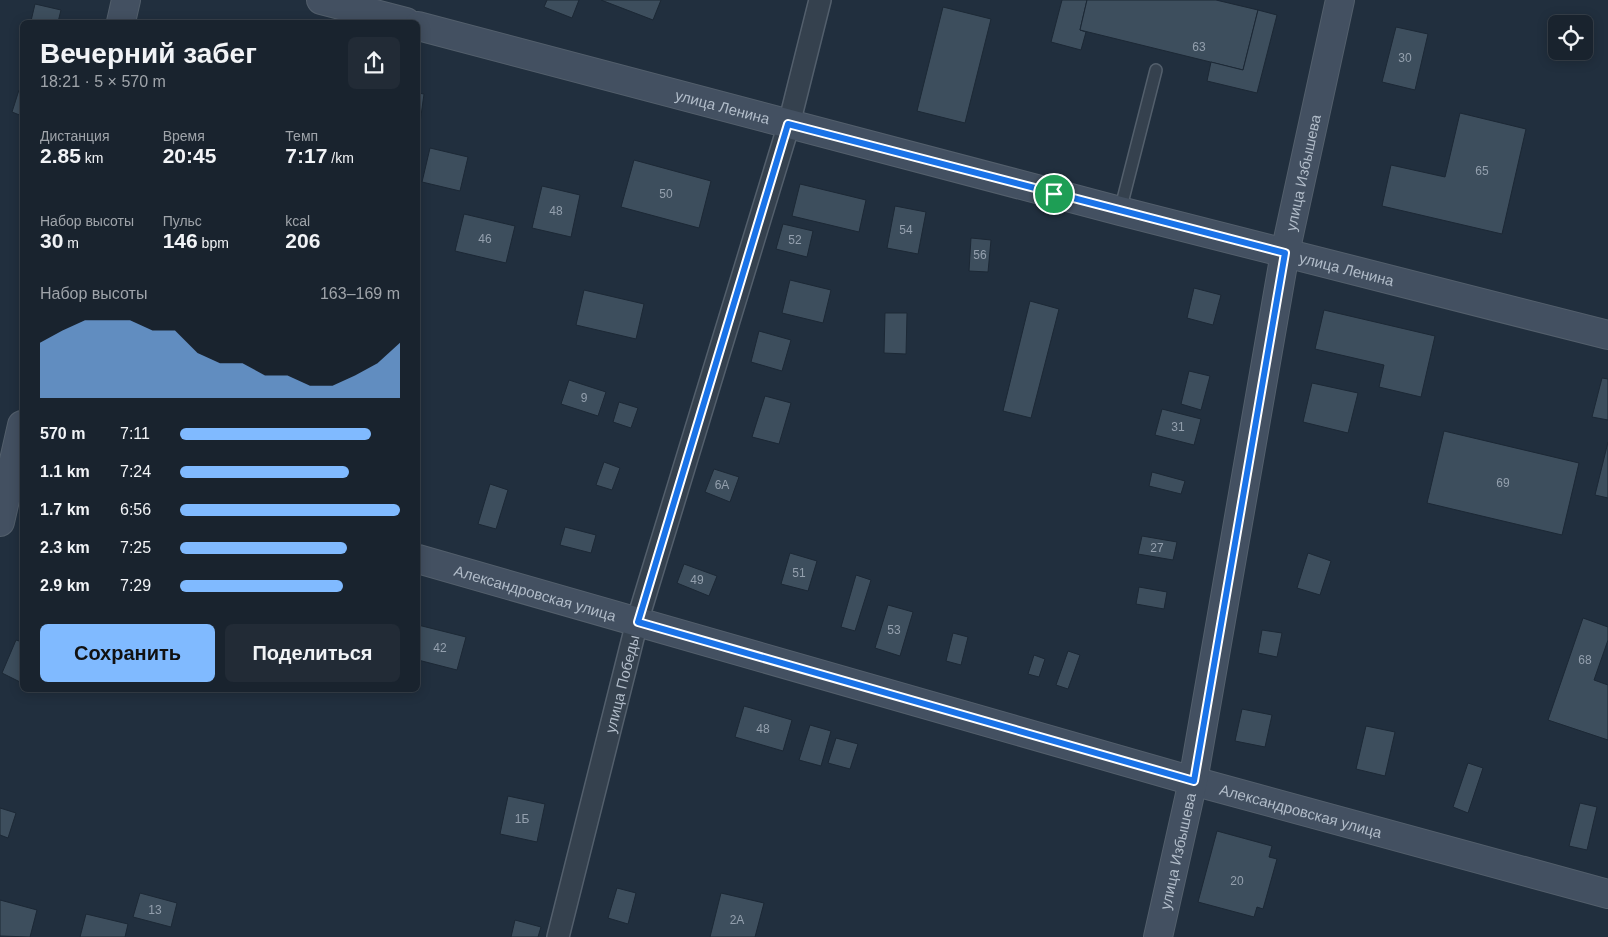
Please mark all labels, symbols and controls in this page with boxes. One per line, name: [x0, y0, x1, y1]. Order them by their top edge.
map controls: [1548, 15, 1593, 60]
button: locate: [1548, 15, 1593, 60]
button: share: [348, 37, 400, 89]
text: Вечерний забег: [40, 38, 257, 69]
house number: 63: [1192, 40, 1206, 54]
house number: 30: [1398, 51, 1412, 65]
text: 18:21 · 5 × 570 m: [40, 73, 166, 90]
street label: улица Ленина: [674, 86, 772, 127]
street label: улица Избышева: [1282, 112, 1324, 233]
text: Дистанция: [40, 128, 110, 144]
text: Время: [163, 128, 205, 144]
text: Темп: [285, 128, 318, 144]
text: 2.85: [40, 144, 81, 167]
text: 20:45: [163, 144, 216, 167]
text: 7:17: [285, 144, 327, 167]
text: km: [81, 150, 103, 166]
text: /km: [327, 150, 354, 166]
house number: 65: [1475, 164, 1489, 178]
pin: [1033, 173, 1075, 215]
icon: arrive: [1040, 180, 1068, 208]
house number: 50: [659, 187, 673, 201]
house number: 48: [549, 204, 563, 218]
text: Набор высоты: [40, 213, 134, 229]
text: Пульс: [163, 213, 202, 229]
text: kcal: [285, 213, 310, 229]
house number: 54: [899, 223, 913, 237]
text: 30: [40, 229, 63, 252]
text: 146: [163, 229, 198, 252]
text: 206: [285, 229, 320, 252]
house number: 46: [478, 232, 492, 246]
house number: 52: [788, 233, 802, 247]
text: m: [63, 235, 79, 251]
text: bpm: [198, 235, 229, 251]
house number: 56: [973, 248, 987, 262]
street label: улица Ленина: [1298, 248, 1397, 289]
text: Набор высоты: [40, 285, 147, 302]
text: 163–169 m: [320, 285, 400, 302]
house number: 9: [581, 391, 588, 405]
house number: 31: [1171, 420, 1185, 434]
text: 570 m: [40, 425, 85, 442]
text: 7:11: [120, 425, 150, 442]
text: 1.1 km: [40, 463, 90, 480]
text: 7:24: [120, 463, 151, 480]
house number: 69: [1496, 476, 1510, 490]
house number: 6А: [715, 478, 729, 492]
text: 1.7 km: [40, 501, 90, 518]
text: 6:56: [120, 501, 151, 518]
text: 2.3 km: [40, 539, 90, 556]
text: 7:25: [120, 539, 151, 556]
house number: 27: [1150, 541, 1164, 555]
street label: Александровская улица: [452, 561, 619, 624]
house number: 51: [792, 566, 806, 580]
house number: 49: [690, 573, 704, 587]
text: 2.9 km: [40, 577, 90, 594]
text: 7:29: [120, 577, 151, 594]
house number: 53: [887, 623, 901, 637]
button: Сохранить: [40, 624, 215, 682]
button: Поделиться: [225, 624, 400, 682]
street label: улица Победы: [601, 633, 642, 735]
house number: 42: [433, 641, 447, 655]
house number: 68: [1578, 653, 1592, 667]
house number: 48: [756, 722, 770, 736]
street label: Александровская улица: [1218, 780, 1385, 841]
street label: улица Избышева: [1156, 791, 1199, 911]
house number: 1Б: [515, 812, 529, 826]
house number: 20: [1230, 874, 1244, 888]
house number: 13: [148, 903, 162, 917]
house number: 2А: [730, 913, 744, 927]

